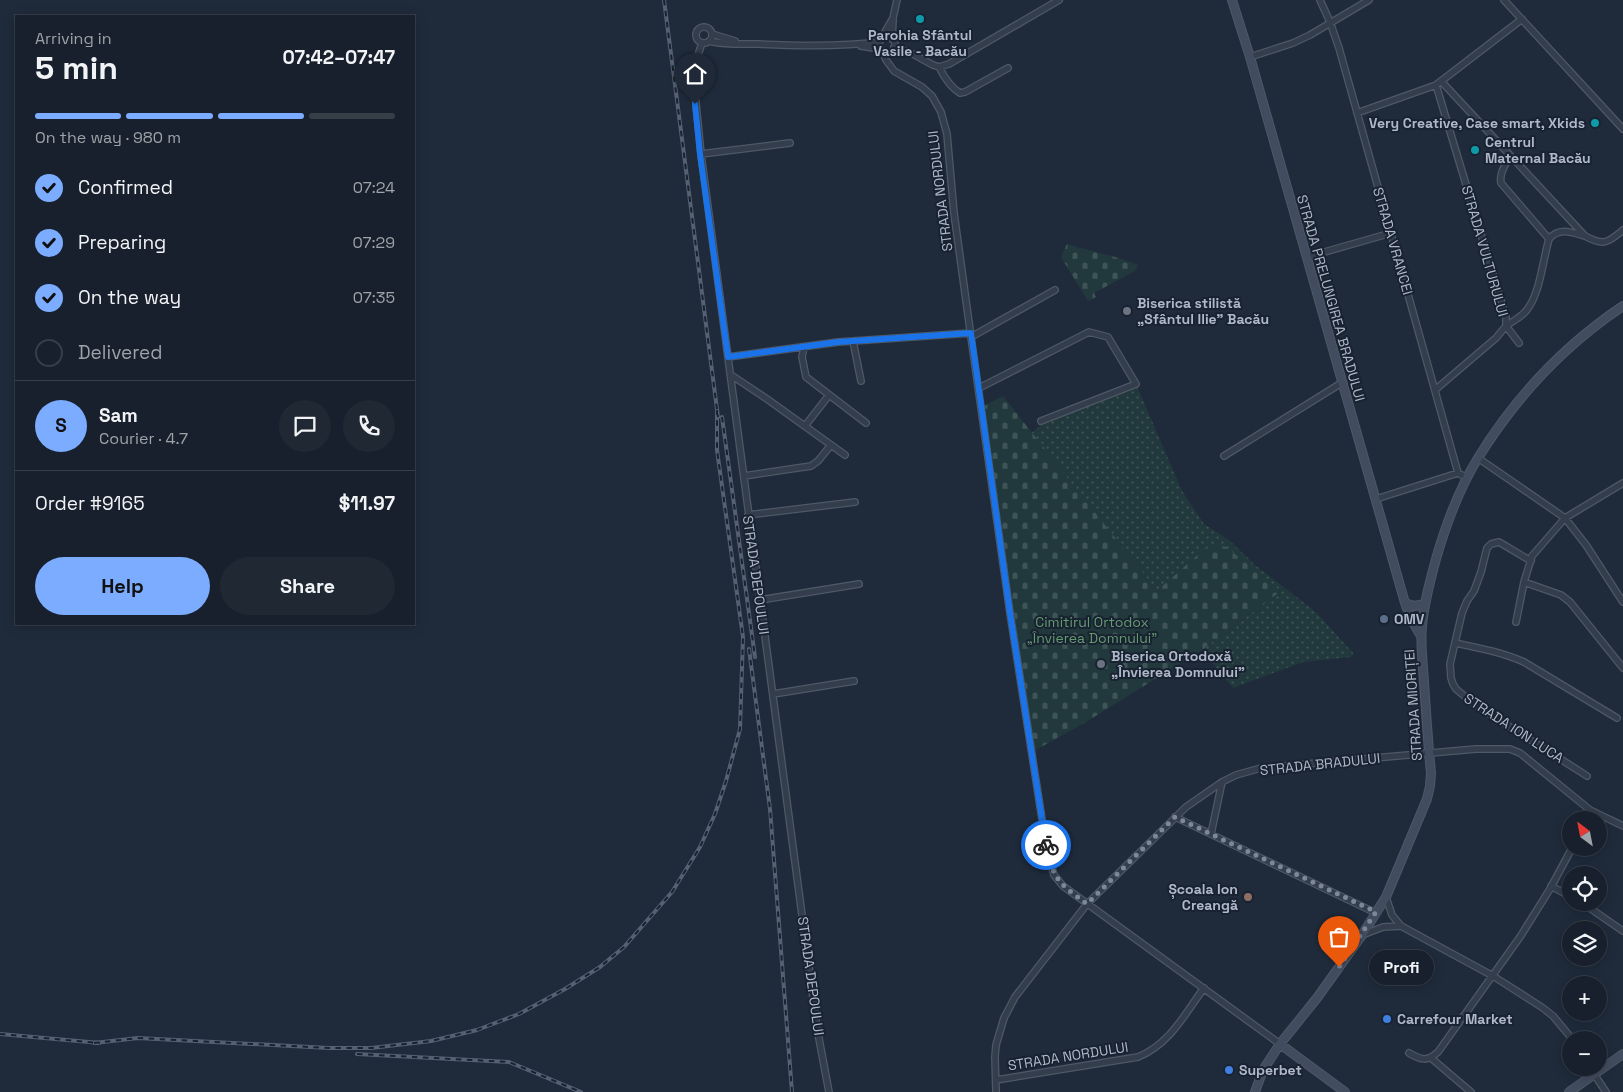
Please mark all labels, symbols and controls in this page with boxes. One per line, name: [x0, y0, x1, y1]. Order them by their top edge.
marker: Parohia Sfântul Vasile - Bacău: [914, 13, 926, 25]
place label: Parohia Sfântul Vasile - Bacău: [868, 26, 972, 60]
text: Arriving in: [35, 28, 112, 49]
text: 07:42–07:47: [282, 45, 395, 70]
text: 5 min: [35, 48, 118, 88]
pin: [674, 53, 716, 104]
icon: home: [681, 60, 709, 88]
place label: Very Creative, Case smart, Xkids: [1369, 114, 1585, 132]
marker: Very Creative, Case smart, Xkids: [1589, 117, 1601, 129]
text: On the way · 980 m: [35, 127, 181, 148]
street label: STRADA NORDULUI: [924, 129, 956, 253]
place label: Centrul Maternal Bacău: [1485, 133, 1591, 167]
marker: Centrul Maternal Bacău: [1469, 144, 1481, 156]
icon: check: [35, 174, 63, 202]
text: Confirmed: [78, 175, 173, 200]
text: 07:24: [353, 177, 395, 198]
street label: STRADA VULTURULUI: [1458, 183, 1512, 319]
street label: STRADA VRANCEI: [1369, 185, 1417, 297]
street label: STRADA PRELUNGIREA BRADULUI: [1293, 193, 1369, 403]
icon: check: [35, 229, 63, 257]
text: Preparing: [78, 230, 166, 255]
text: 07:29: [353, 232, 395, 253]
icon: check: [35, 284, 63, 312]
text: On the way: [78, 285, 181, 310]
text: 07:35: [353, 287, 395, 308]
place label: Biserica stilistă „Sfântul Ilie” Bacău: [1137, 294, 1269, 328]
marker: Biserica stilistă „Sfântul Ilie” Bacău: [1121, 305, 1133, 317]
text: Delivered: [78, 340, 163, 365]
button: chat: [279, 400, 331, 452]
button: phone: [343, 400, 395, 452]
text: Sam: [99, 403, 138, 428]
text: S: [55, 413, 67, 438]
text: Courier · 4.7: [99, 428, 188, 449]
text: Order #9165: [35, 491, 145, 516]
text: $11.97: [339, 491, 395, 516]
street label: STRADA DEPOULUI: [739, 514, 773, 636]
button: Help: [35, 557, 210, 615]
button: Share: [220, 557, 395, 615]
place label: OMV: [1394, 610, 1425, 628]
park label: Cimitirul Ortodox „Învierea Domnului”: [1027, 613, 1157, 647]
marker: OMV: [1378, 613, 1390, 625]
place label: Biserica Ortodoxă „Învierea Domnului”: [1111, 647, 1245, 681]
street label: STRADA MIORIȚEI: [1400, 648, 1426, 762]
marker: Biserica Ortodoxă „Învierea Domnului”: [1095, 658, 1107, 670]
street label: STRADA ION LUCA: [1461, 689, 1568, 767]
street label: STRADA BRADULUI: [1259, 749, 1381, 779]
north arrow: [1562, 811, 1608, 856]
map controls: [1562, 811, 1607, 1076]
courier: [1021, 820, 1071, 870]
icon: bike: [1032, 831, 1060, 859]
button: locate: [1562, 866, 1607, 911]
place label: Școala Ion Creangă: [1168, 880, 1238, 914]
marker: Școala Ion Creangă: [1242, 891, 1254, 903]
street label: STRADA DEPOULUI: [794, 915, 828, 1037]
pin: [1318, 916, 1360, 967]
button: layers: [1562, 921, 1607, 966]
icon: bag: [1325, 923, 1353, 951]
callout: Profi: [1369, 950, 1434, 984]
text: Profi: [1383, 957, 1420, 978]
button: +: [1562, 976, 1607, 1021]
place label: Carrefour Market: [1397, 1010, 1513, 1028]
marker: Carrefour Market: [1381, 1013, 1393, 1025]
button: −: [1562, 1031, 1607, 1076]
street label: STRADA NORDULUI: [1006, 1038, 1130, 1074]
place label: Superbet: [1239, 1061, 1302, 1079]
marker: Superbet: [1223, 1064, 1235, 1076]

